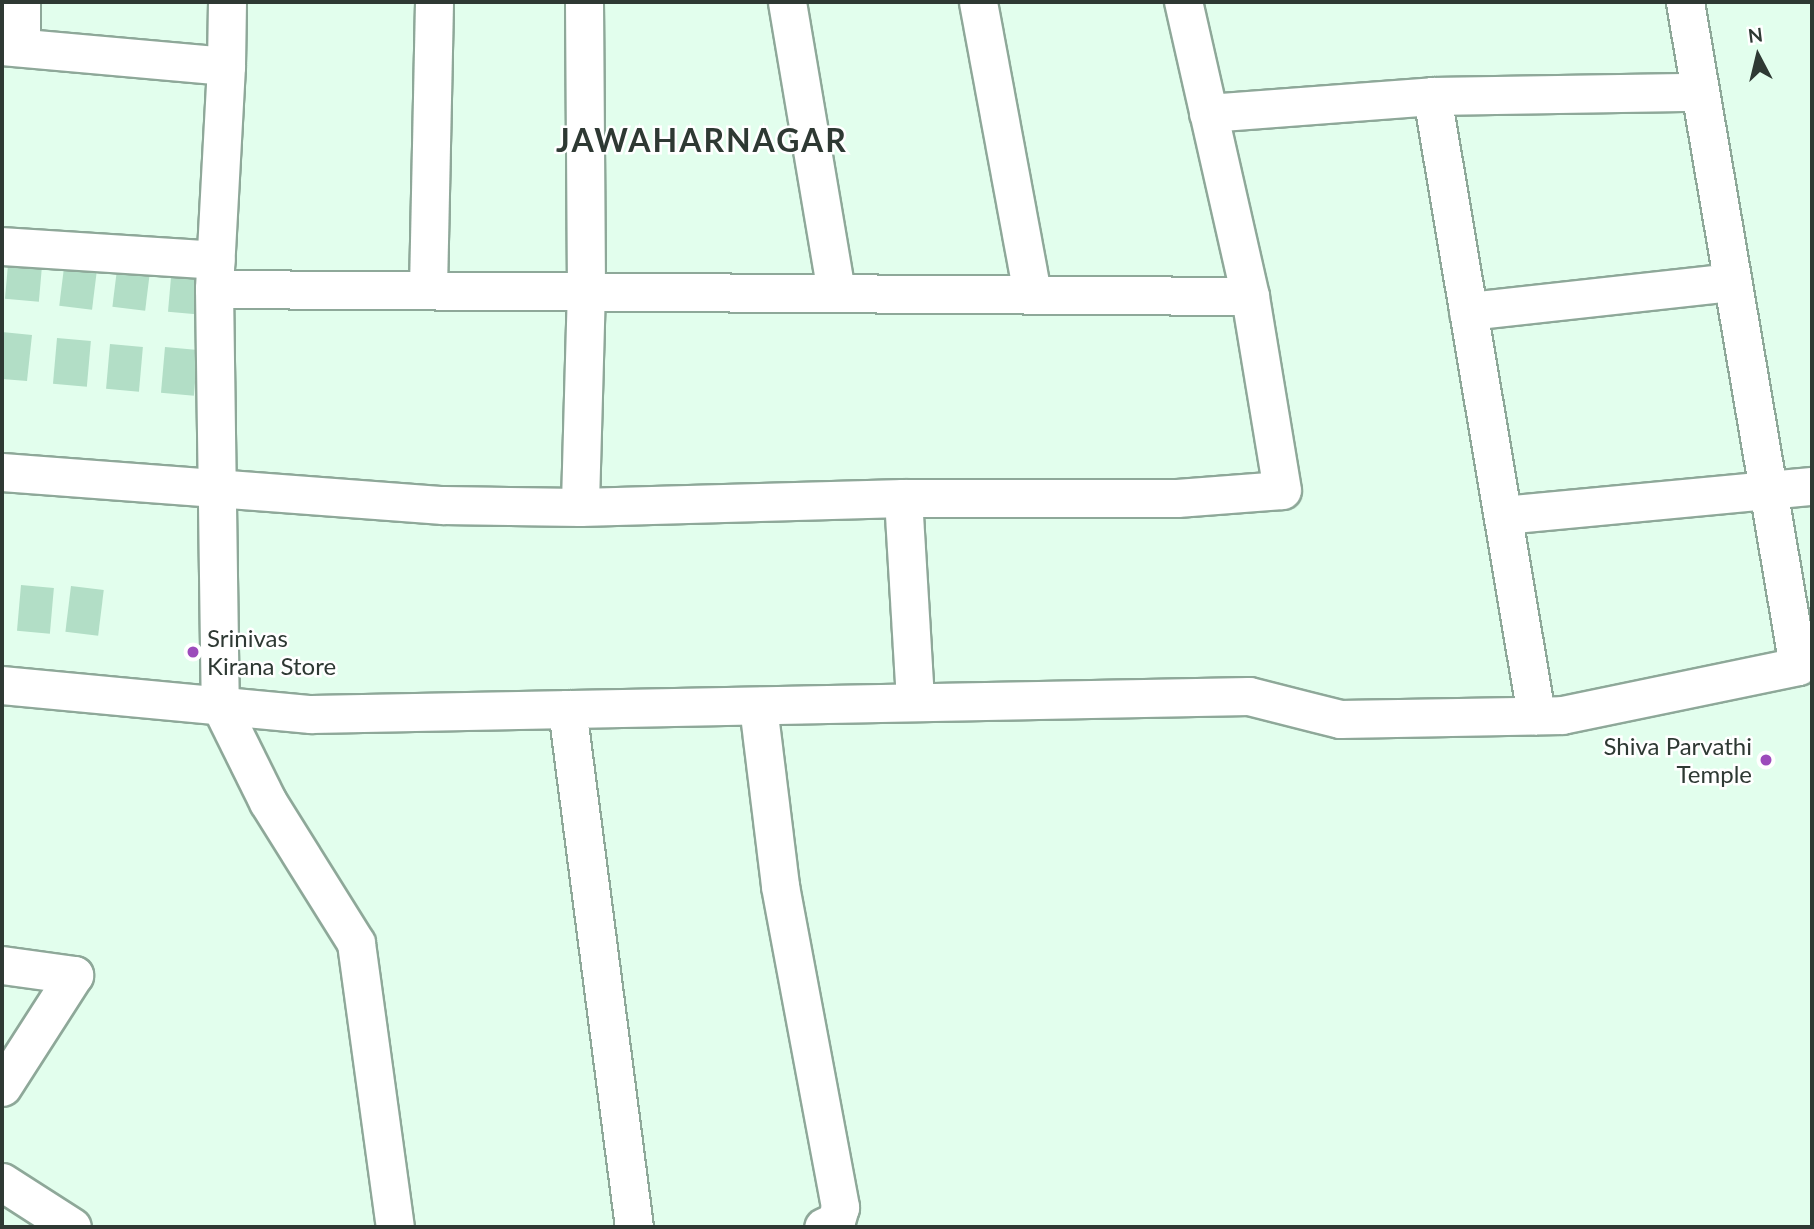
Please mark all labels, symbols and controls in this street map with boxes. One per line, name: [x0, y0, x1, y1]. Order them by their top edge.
north arrow: [1723, 21, 1793, 91]
text: N: [1747, 22, 1764, 47]
district label: JAWAHARNAGAR: [558, 121, 846, 159]
place label: Srinivas Kirana Store: [207, 624, 336, 680]
marker: Srinivas Kirana Store: [185, 644, 201, 660]
place label: Shiva Parvathi Temple: [1604, 732, 1752, 788]
marker: Shiva Parvathi Temple: [1758, 752, 1774, 768]

